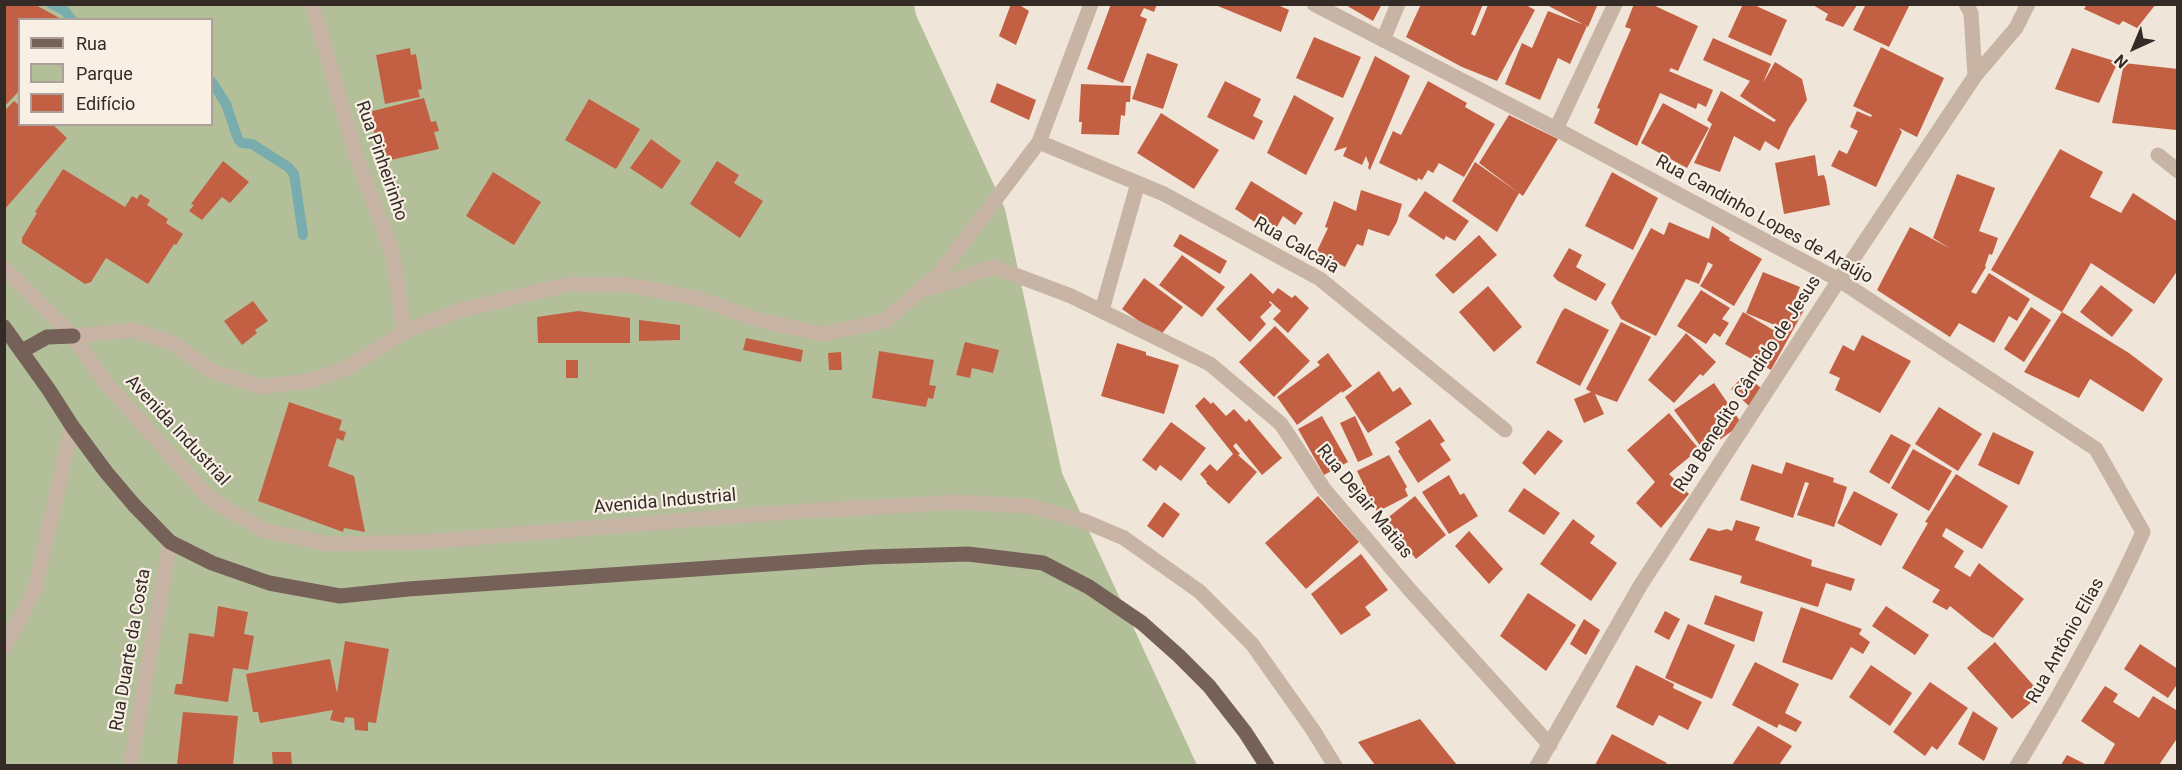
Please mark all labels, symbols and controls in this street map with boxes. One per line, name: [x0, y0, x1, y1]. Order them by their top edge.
legend: [18, 18, 213, 126]
north arrow: [2104, 18, 2164, 78]
text: Rua: [76, 33, 107, 54]
text: N: [2110, 51, 2132, 72]
text: Parque: [76, 63, 133, 84]
text: Edifício: [76, 93, 135, 114]
street label: Rua Pinheirinho: [350, 98, 412, 224]
street label: Rua Candinho Lopes de Araújo: [1652, 151, 1876, 289]
street label: Rua Calcaia: [1250, 213, 1342, 279]
street label: Rua Benedito Cândido de Jesus: [1670, 272, 1826, 496]
street label: Avenida Industrial: [120, 371, 234, 491]
street label: Rua Dejair Matias: [1311, 441, 1417, 563]
street label: Avenida Industrial: [593, 485, 737, 519]
street label: Rua Duarte da Costa: [106, 567, 156, 733]
street label: Rua Antônio Elias: [2023, 575, 2109, 707]

